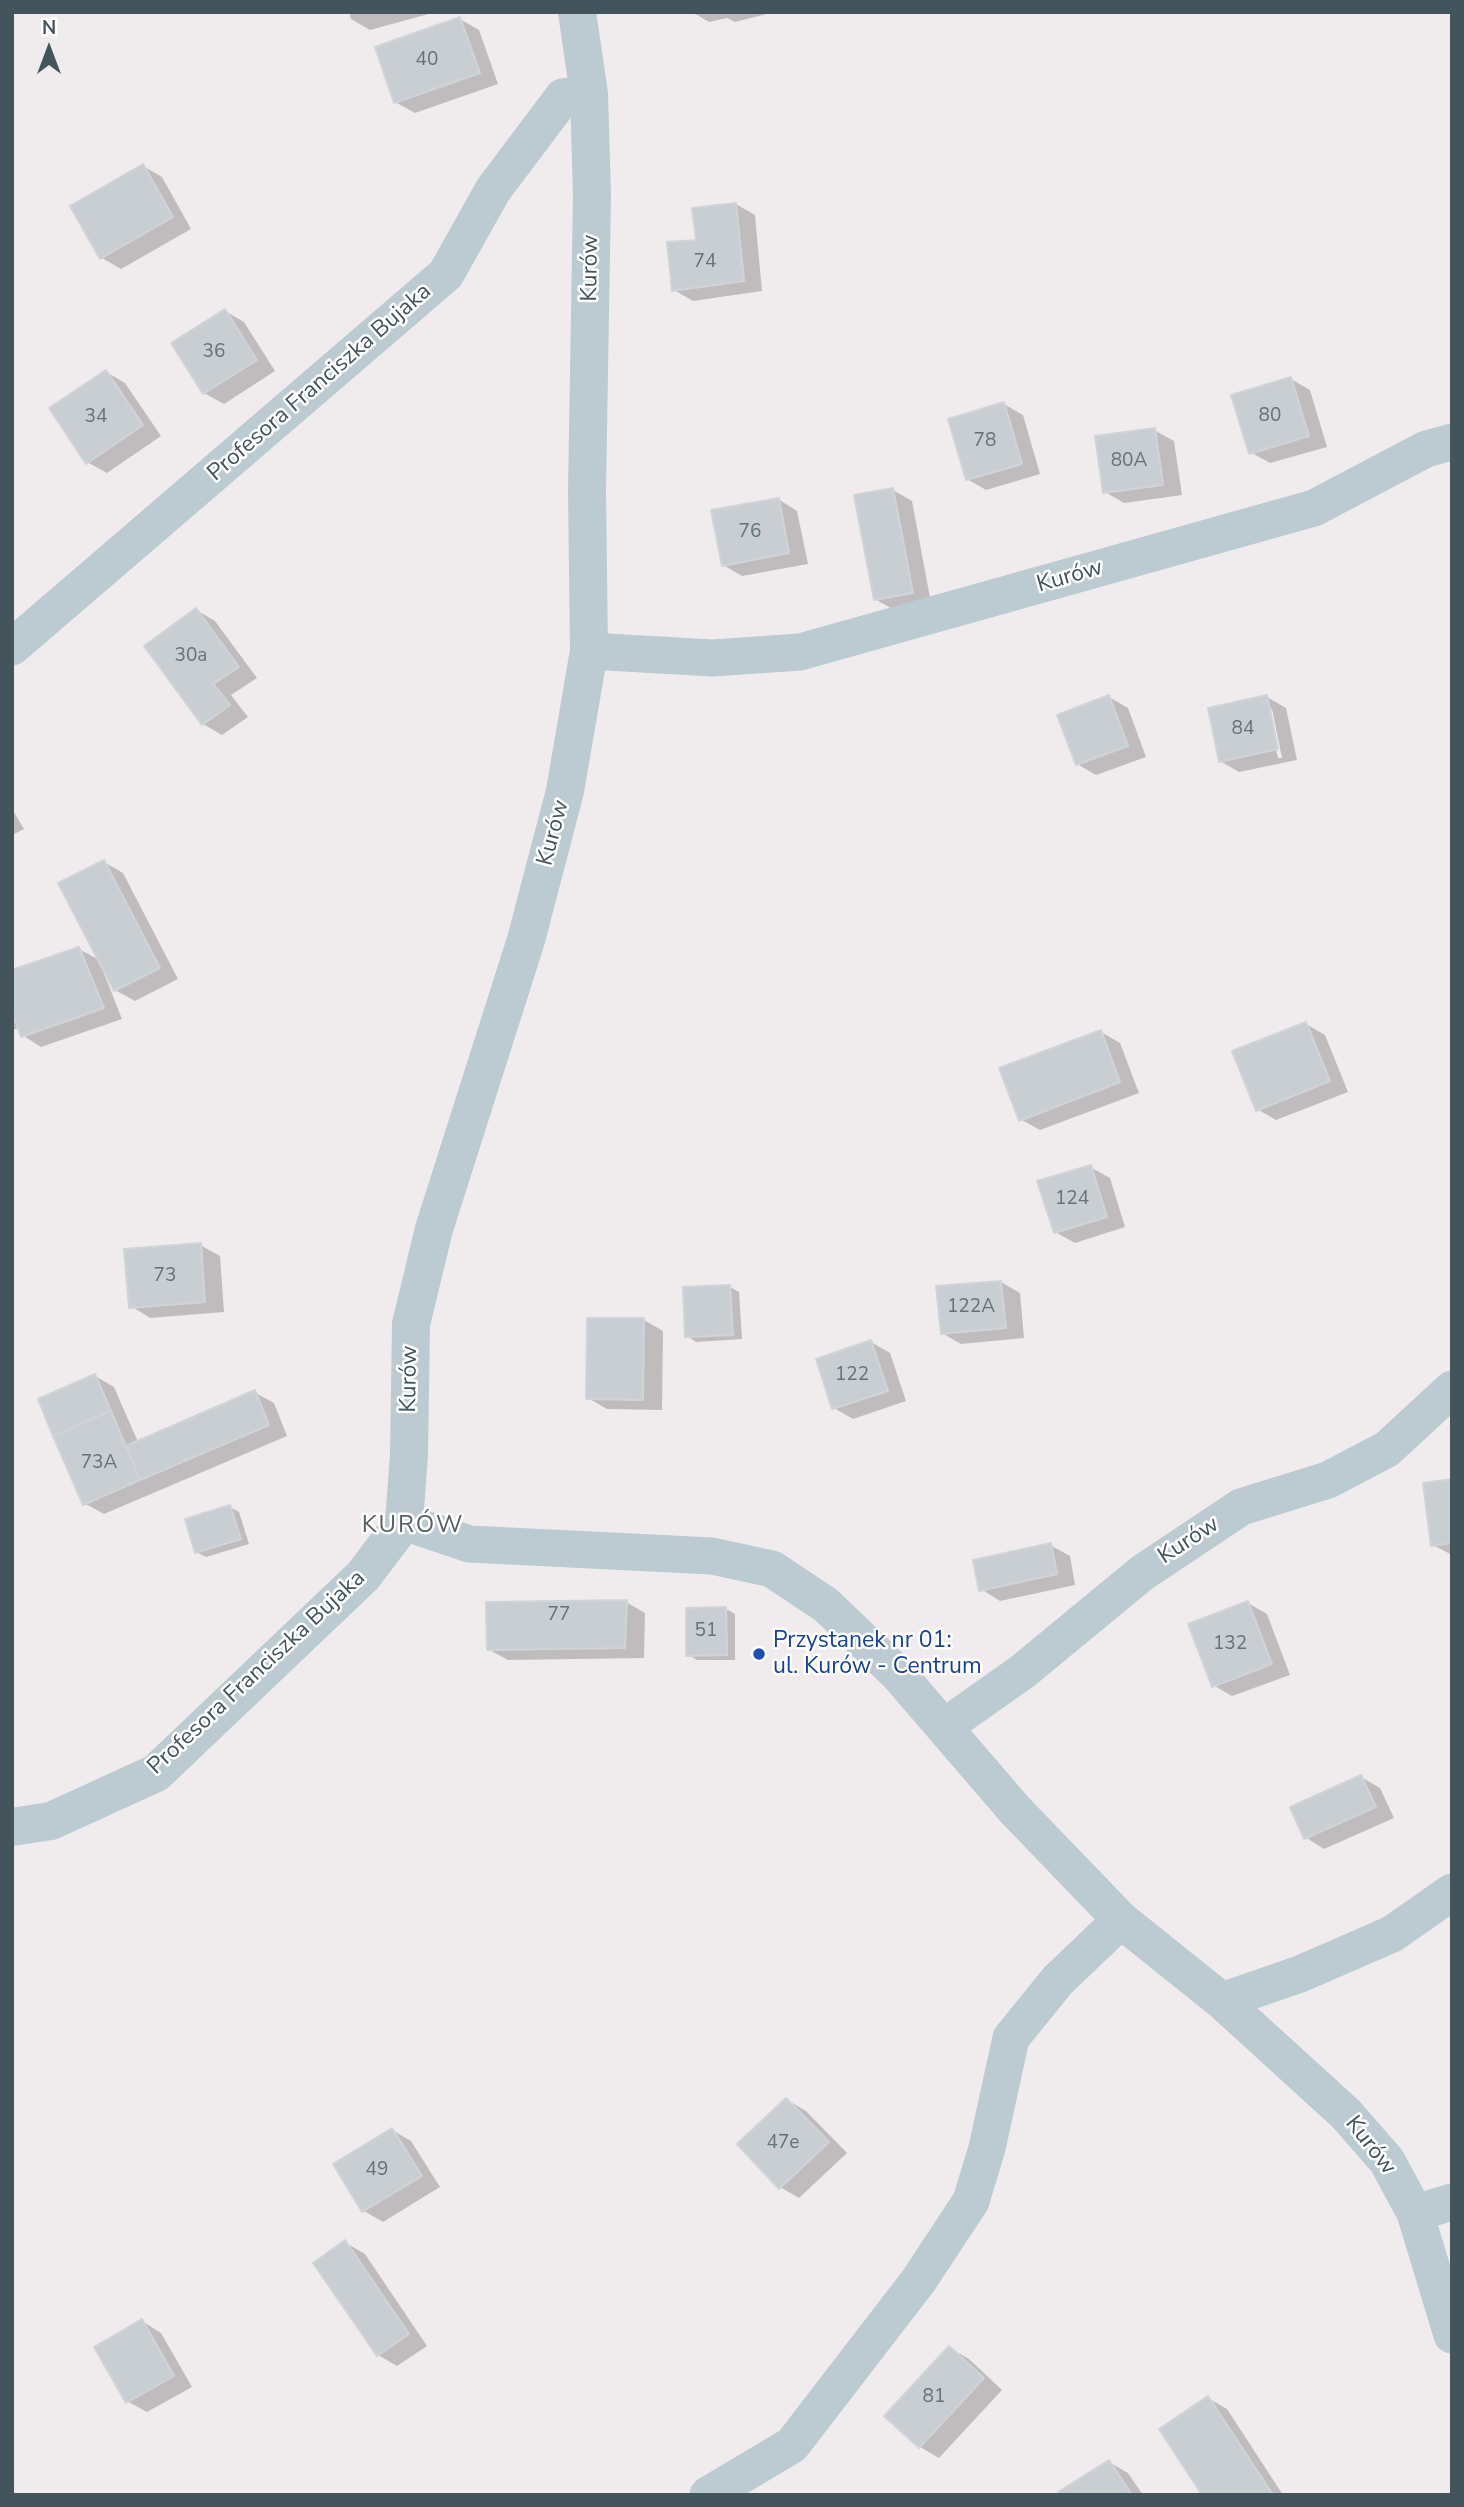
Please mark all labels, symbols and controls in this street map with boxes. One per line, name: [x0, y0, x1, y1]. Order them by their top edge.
north arrow: [14, 14, 84, 84]
text: N: [42, 15, 56, 41]
house number: 40: [416, 49, 438, 71]
street label: Kurów: [577, 234, 605, 302]
house number: 74: [694, 251, 716, 273]
street label: Profesora Franciszka Bujaka: [203, 278, 437, 488]
house number: 36: [203, 341, 225, 363]
house number: 80: [1259, 405, 1281, 427]
house number: 34: [85, 406, 107, 428]
house number: 78: [974, 430, 996, 452]
house number: 80A: [1111, 450, 1147, 472]
house number: 76: [739, 521, 761, 543]
street label: Kurów: [1034, 554, 1106, 600]
house number: 30a: [175, 645, 207, 667]
house number: 84: [1232, 718, 1254, 740]
street label: Kurów: [532, 797, 576, 869]
house number: 124: [1055, 1188, 1089, 1210]
house number: 73: [154, 1265, 176, 1287]
house number: 122A: [947, 1296, 995, 1318]
street label: Kurów: [396, 1345, 424, 1413]
house number: 122: [835, 1364, 869, 1386]
house number: 73A: [81, 1452, 117, 1474]
street label: Kurów: [1153, 1511, 1225, 1571]
district label: KURÓW: [362, 1512, 464, 1540]
street label: Profesora Franciszka Bujaka: [143, 1565, 371, 1781]
house number: 77: [548, 1604, 570, 1626]
house number: 51: [695, 1620, 717, 1642]
place label: Przystanek nr 01: ul. Kurów - Centrum: [773, 1627, 982, 1681]
house number: 132: [1213, 1633, 1247, 1655]
marker: Przystanek nr 01: ul. Kurów - Centrum: [751, 1646, 767, 1662]
street label: Kurów: [1338, 2111, 1402, 2181]
house number: 47e: [767, 2132, 799, 2154]
house number: 49: [366, 2159, 388, 2181]
house number: 81: [923, 2386, 945, 2408]

